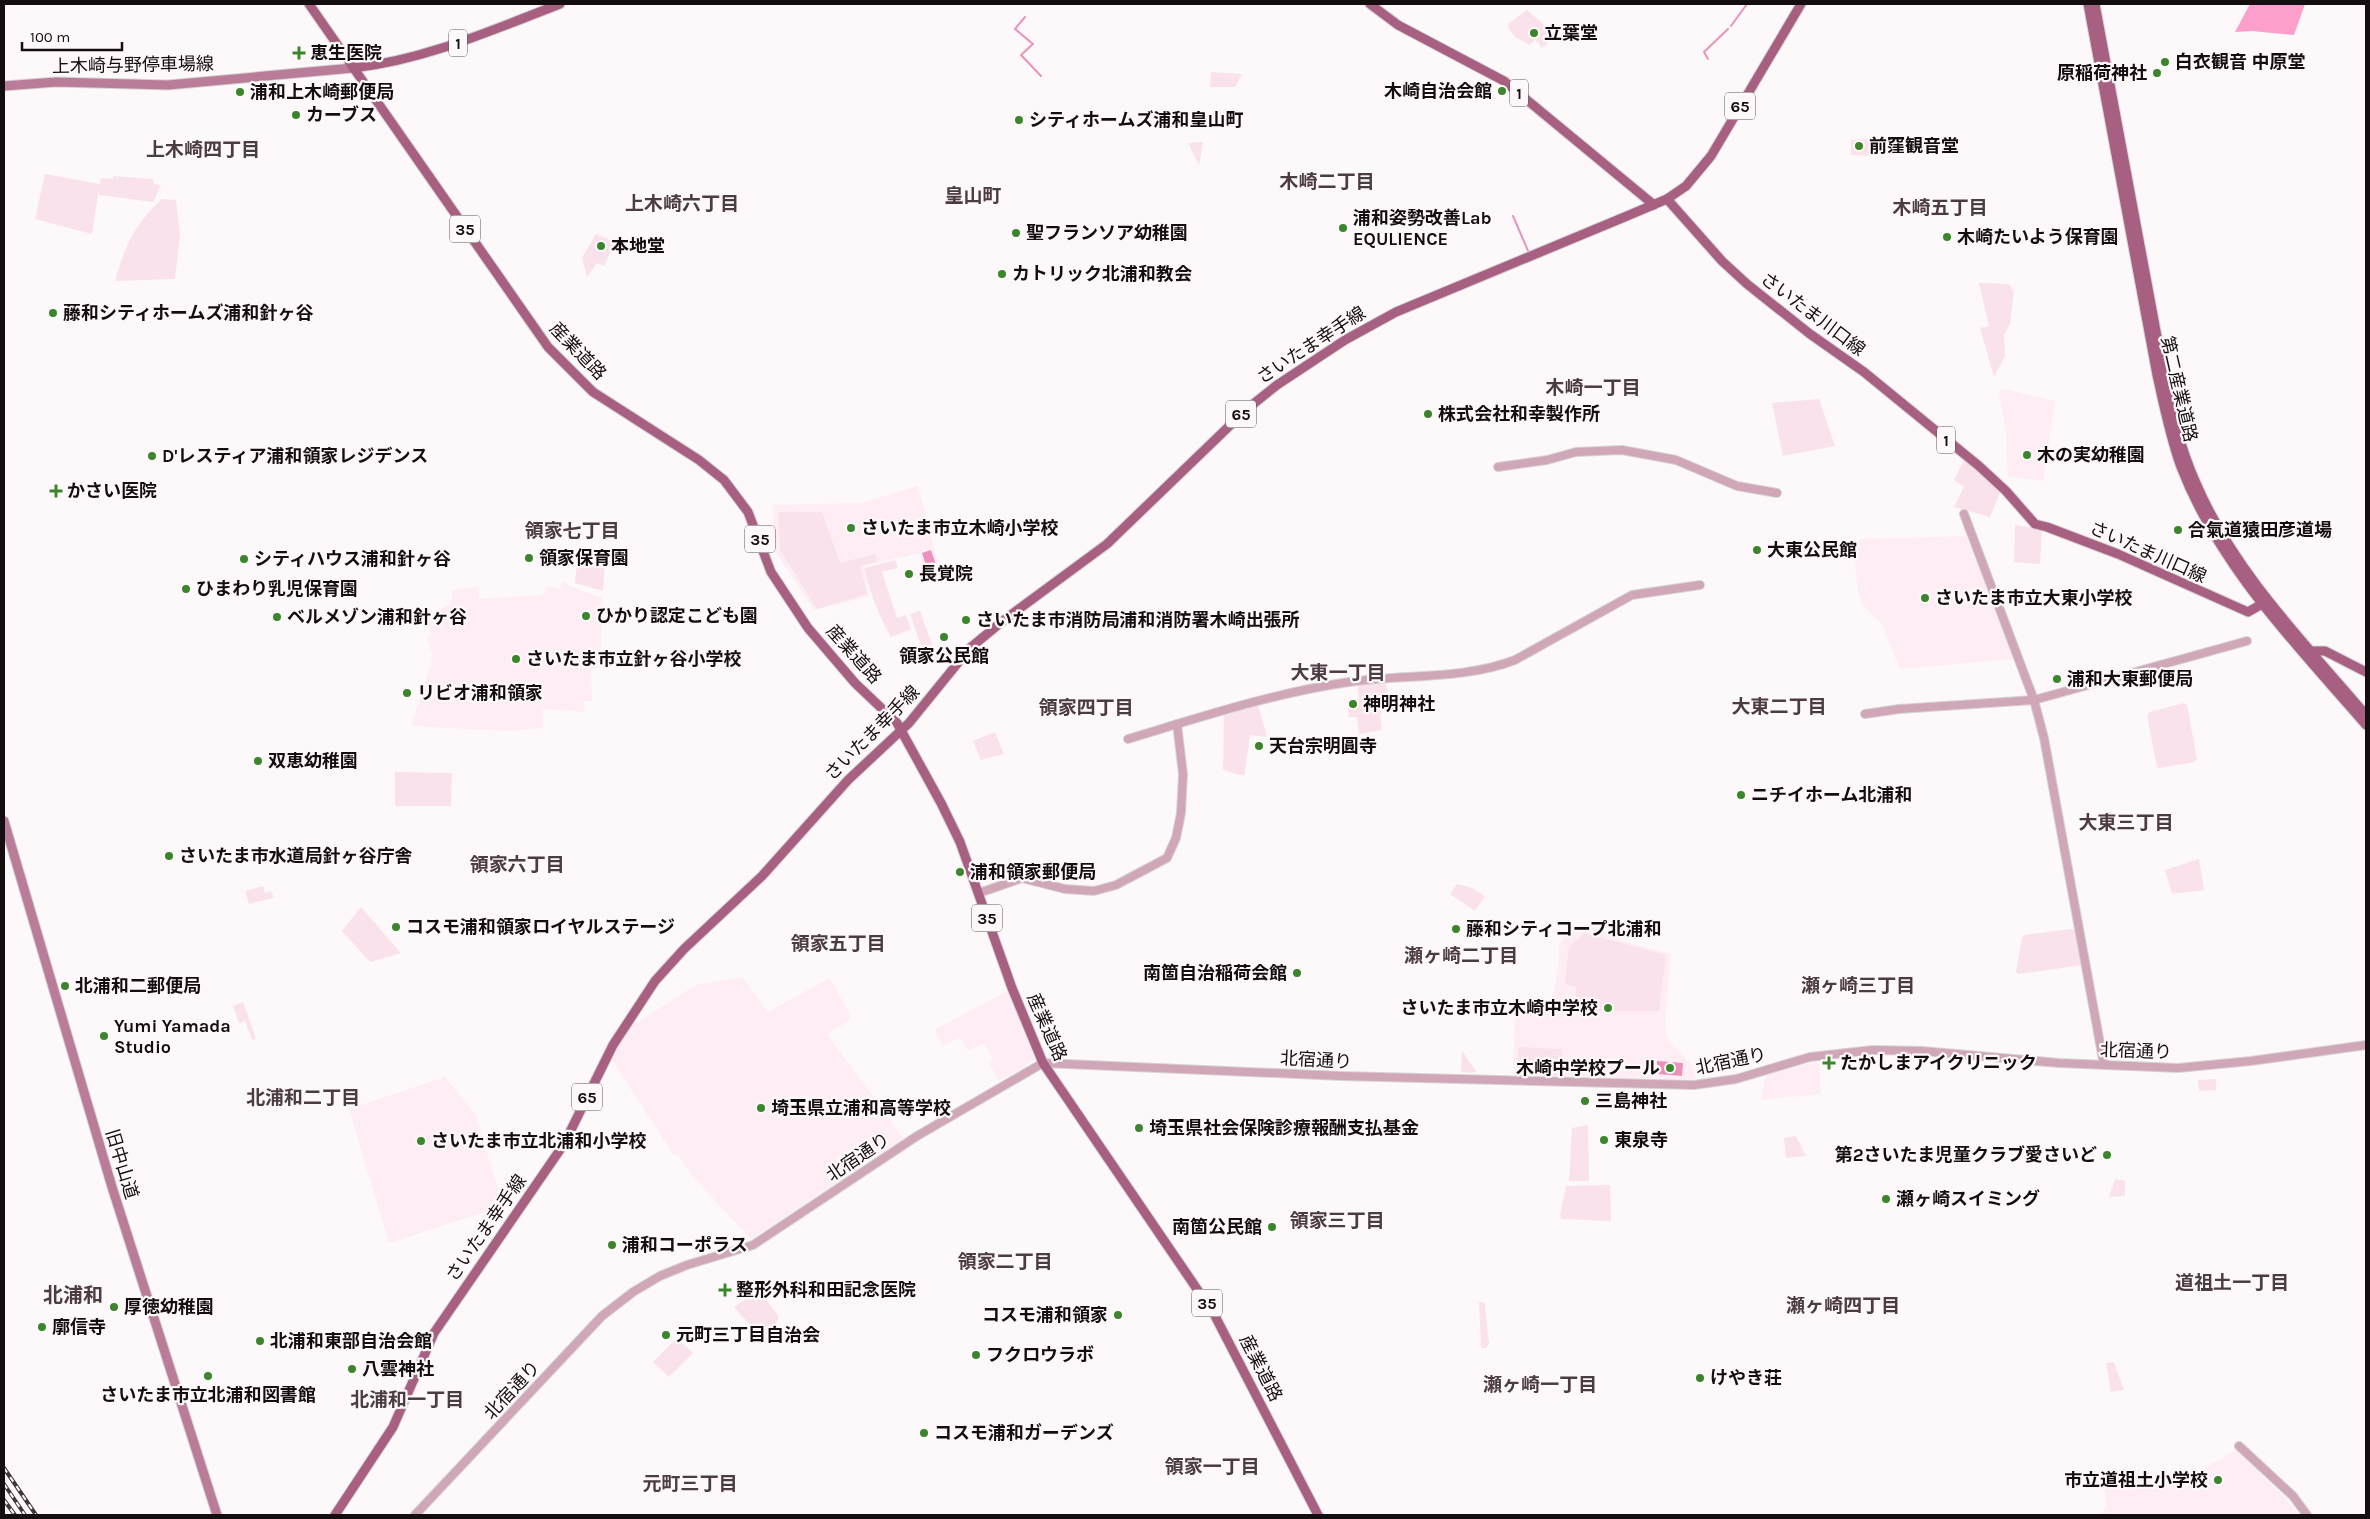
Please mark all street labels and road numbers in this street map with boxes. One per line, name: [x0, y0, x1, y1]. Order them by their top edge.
road number: 1: [449, 29, 467, 56]
street label: 上木崎与野停車場線: [52, 53, 214, 77]
road number: 1: [1510, 80, 1528, 106]
road number: 65: [1725, 92, 1755, 120]
road number: 35: [450, 215, 480, 242]
street label: さいたま川口線: [1756, 267, 1870, 361]
street label: さいたま幸手線: [1252, 302, 1370, 388]
street label: 産業道路: [545, 317, 611, 385]
street label: 第二産業道路: [2156, 334, 2202, 444]
road number: 65: [1226, 400, 1256, 428]
road number: 1: [1937, 426, 1955, 454]
street label: さいたま川口線: [2086, 516, 2210, 588]
road number: 35: [745, 526, 775, 552]
street label: 産業道路: [822, 620, 886, 688]
street label: さいたま幸手線: [820, 681, 924, 785]
road number: 35: [972, 904, 1002, 931]
street label: 産業道路: [1022, 990, 1072, 1064]
street label: 北宿通り: [2100, 1039, 2172, 1063]
street label: 北宿通り: [1693, 1043, 1769, 1079]
street label: 北宿通り: [1279, 1047, 1353, 1073]
road number: 65: [572, 1084, 602, 1110]
street label: 旧中山道: [101, 1126, 143, 1202]
street label: 北宿通り: [822, 1128, 894, 1186]
street label: さいたま幸手線: [441, 1170, 531, 1286]
road number: 35: [1192, 1290, 1222, 1316]
street label: 産業道路: [1235, 1331, 1287, 1405]
street label: 北宿通り: [479, 1356, 545, 1424]

